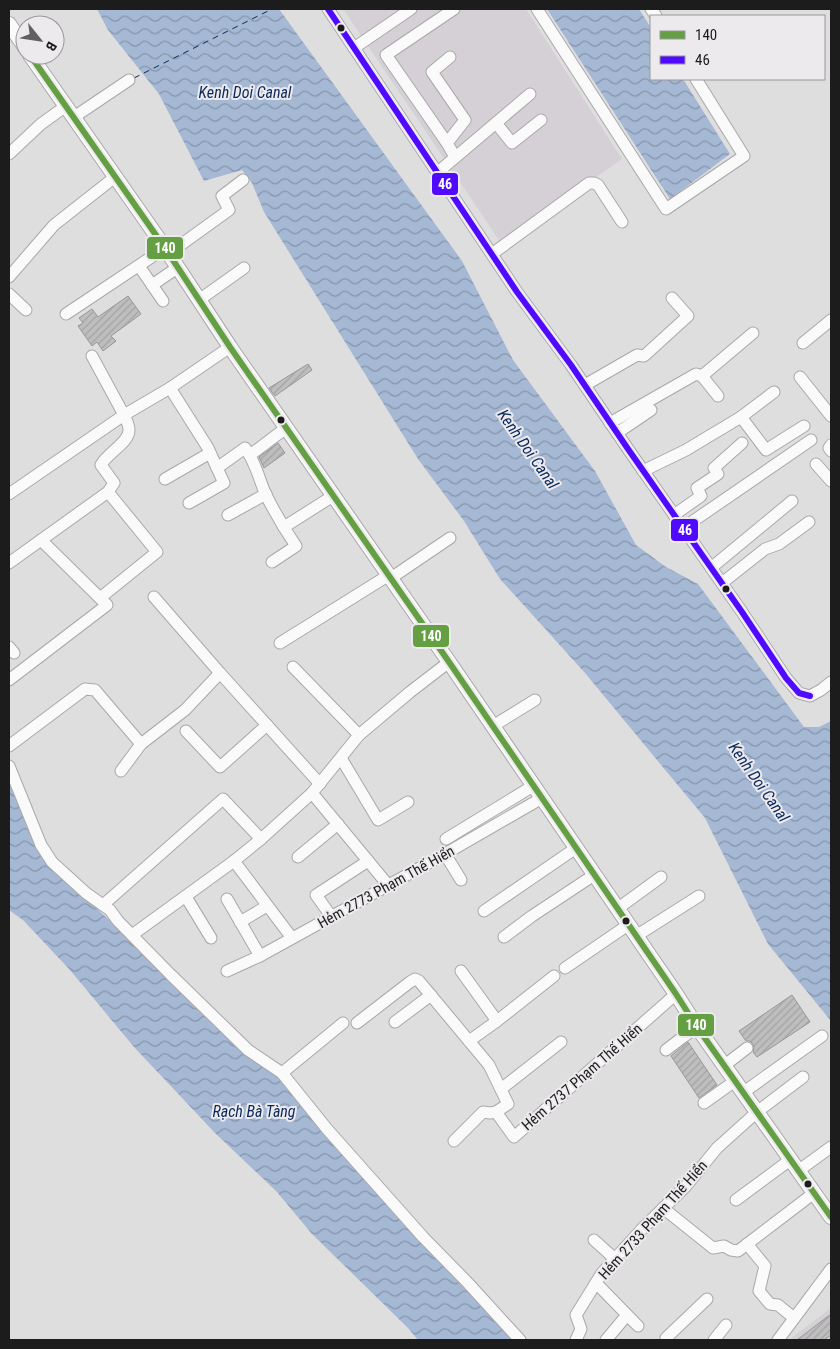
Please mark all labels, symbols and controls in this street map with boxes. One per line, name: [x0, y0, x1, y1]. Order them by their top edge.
north arrow: [15, 15, 65, 65]
legend: [650, 15, 825, 80]
unlabelled marker: [336, 23, 346, 33]
text: 140: [695, 26, 717, 44]
text: B: [42, 39, 60, 54]
text: 46: [695, 51, 710, 69]
water label: Kenh Doi Canal: [199, 83, 292, 102]
line badge: 46: [431, 172, 459, 196]
text: 46: [438, 176, 452, 192]
line badge: 140: [146, 236, 184, 260]
text: 140: [154, 240, 176, 256]
water label: Kenh Doi Canal: [494, 406, 563, 493]
unlabelled marker: [276, 415, 286, 425]
line badge: 46: [670, 518, 699, 542]
text: 46: [678, 522, 692, 538]
unlabelled marker: [721, 584, 731, 594]
line badge: 140: [412, 624, 450, 648]
text: 140: [420, 628, 442, 644]
water label: Kenh Doi Canal: [725, 739, 794, 826]
street label: Hẻm 2773 Phạm Thế Hiển: [314, 842, 458, 932]
unlabelled marker: [621, 916, 631, 926]
line badge: 140: [677, 1013, 715, 1037]
text: 140: [685, 1017, 707, 1033]
street label: Hẻm 2737 Phạm Thế Hiển: [518, 1020, 646, 1134]
water label: Rạch Bà Tàng: [212, 1102, 296, 1121]
street label: Hẻm 2733 Phạm Thế Hiển: [595, 1157, 711, 1283]
unlabelled marker: [803, 1179, 813, 1189]

